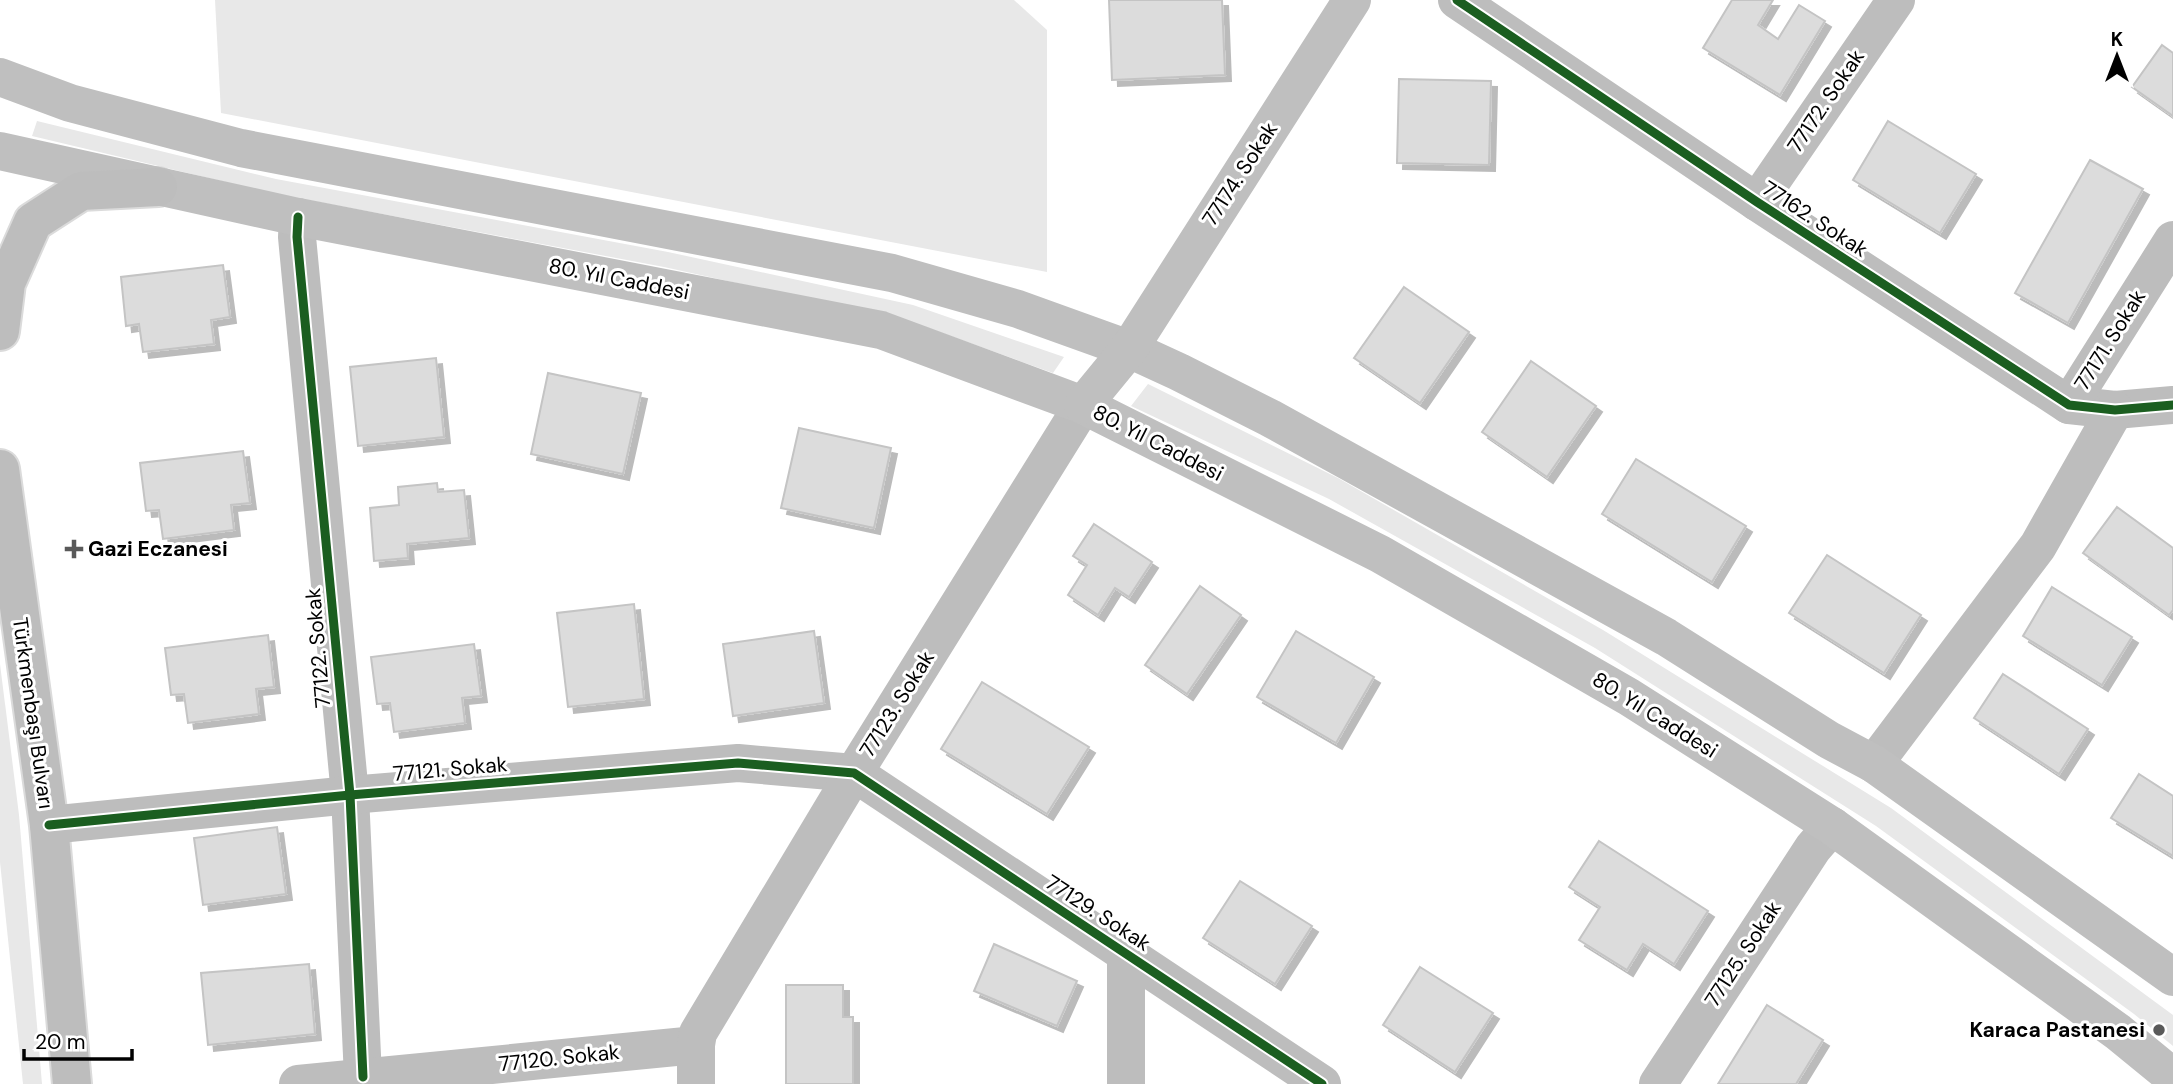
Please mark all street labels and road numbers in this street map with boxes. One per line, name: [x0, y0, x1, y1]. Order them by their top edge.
street label: 77172. Sokak: [1781, 44, 1871, 158]
street label: 77174. Sokak: [1196, 116, 1284, 231]
street label: 77162. Sokak: [1757, 174, 1874, 264]
street label: 80. Yıl Caddesi: [546, 252, 692, 306]
street label: 77171. Sokak: [2068, 284, 2152, 396]
street label: 80. Yıl Caddesi: [1088, 398, 1228, 488]
street label: 77122. Sokak: [299, 587, 337, 709]
street label: Türkmenbaşı Bulvarı: [6, 615, 60, 811]
street label: 77123. Sokak: [853, 645, 941, 763]
street label: 80. Yıl Caddesi: [1587, 665, 1723, 765]
street label: 77121. Sokak: [392, 750, 509, 788]
street label: 77129. Sokak: [1040, 868, 1156, 958]
street label: 77125. Sokak: [1698, 895, 1788, 1012]
street label: 77120. Sokak: [497, 1038, 621, 1078]

